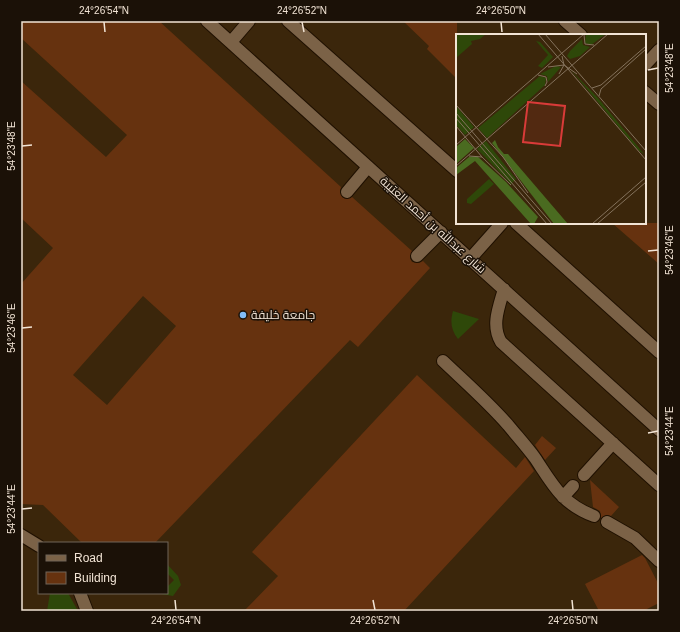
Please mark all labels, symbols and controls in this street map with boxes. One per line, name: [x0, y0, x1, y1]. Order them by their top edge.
text: 24°26'54"N: [79, 5, 129, 16]
text: 24°26'52"N: [277, 5, 327, 16]
text: 24°26'50"N: [476, 5, 526, 16]
inset map: [456, 34, 646, 224]
text: 54°23'48"E: [664, 43, 675, 93]
text: 54°23'48"E: [6, 121, 17, 171]
street label: شارع عبدالله بن أحمد العتيبة: [377, 173, 489, 277]
text: 54°23'46"E: [664, 225, 675, 275]
text: 54°23'46"E: [6, 303, 17, 353]
place label: جامعة خليفة: [251, 308, 315, 322]
marker: جامعة خليفة: [238, 310, 248, 320]
text: 54°23'44"E: [664, 406, 675, 456]
text: 54°23'44"E: [6, 484, 17, 534]
legend: [38, 542, 168, 594]
text: Road: [74, 551, 103, 565]
text: Building: [74, 571, 117, 585]
text: 24°26'54"N: [151, 615, 201, 626]
text: 24°26'52"N: [350, 615, 400, 626]
text: 24°26'50"N: [548, 615, 598, 626]

